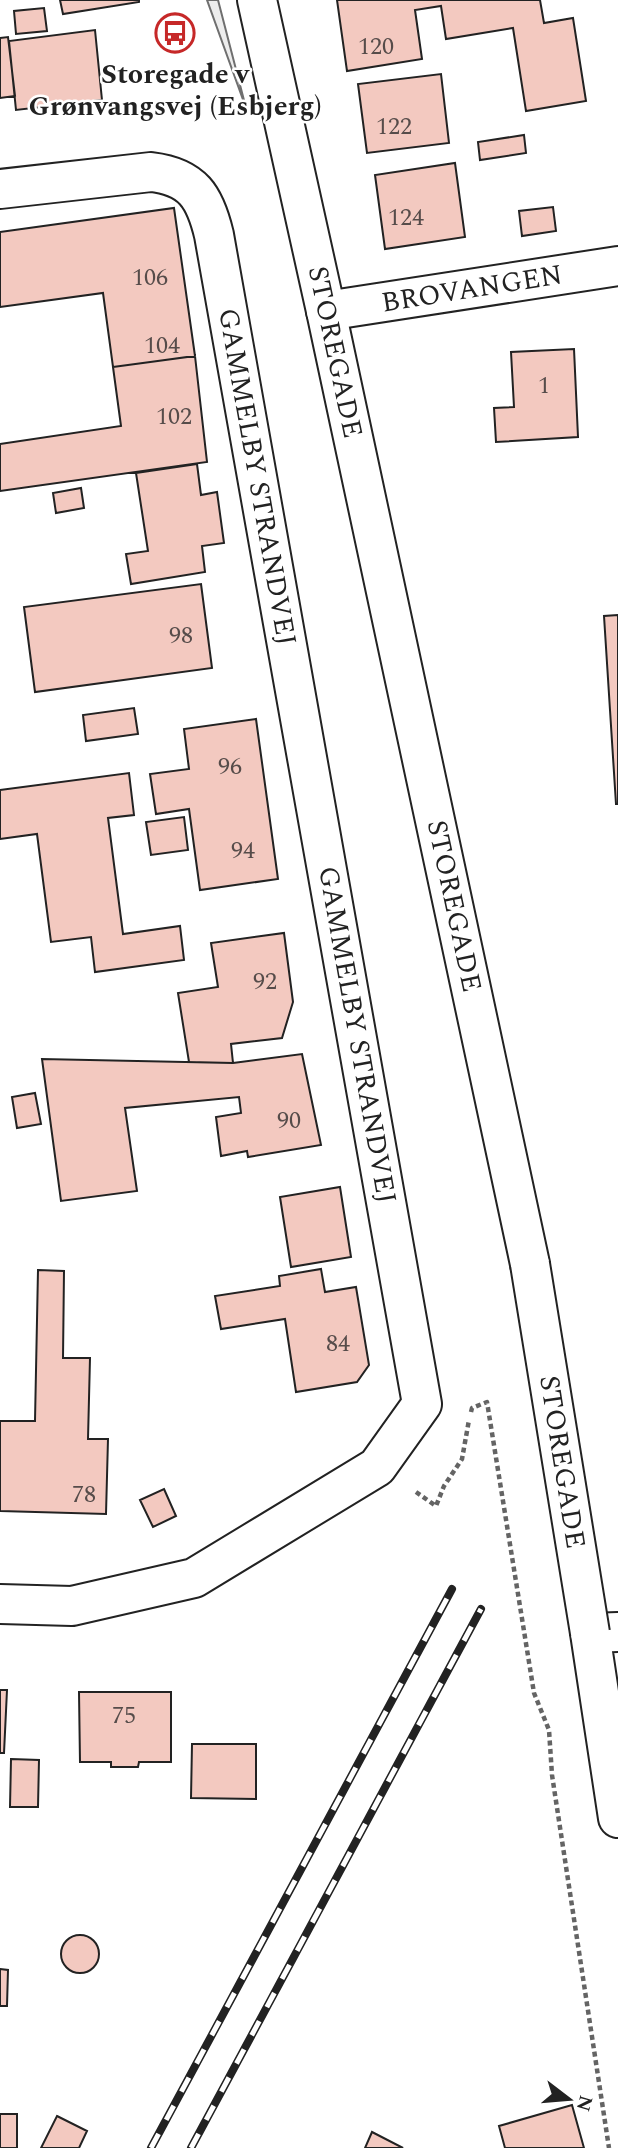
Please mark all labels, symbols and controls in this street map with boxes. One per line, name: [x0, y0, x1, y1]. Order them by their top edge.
bus stop icon: Storegade v Grønvangsvej (Esbjerg): [154, 12, 196, 54]
house number: 120: [358, 29, 394, 65]
place label: Storegade v Grønvangsvej (Esbjerg): [28, 53, 322, 128]
house number: 122: [376, 109, 412, 145]
house number: 124: [388, 200, 424, 236]
street label: BROVANGEN: [378, 253, 566, 325]
house number: 106: [132, 260, 168, 296]
street label: STOREGADE: [296, 262, 374, 442]
street label: GAMMELBY STRANDVEJ: [206, 305, 308, 649]
house number: 104: [144, 328, 180, 364]
house number: 1: [538, 368, 550, 404]
house number: 102: [156, 399, 192, 435]
house number: 98: [169, 618, 193, 654]
house number: 96: [218, 749, 242, 785]
street label: STOREGADE: [415, 816, 493, 996]
house number: 94: [231, 833, 255, 869]
street label: GAMMELBY STRANDVEJ: [306, 863, 408, 1207]
house number: 92: [253, 964, 277, 1000]
house number: 90: [277, 1103, 301, 1139]
house number: 84: [326, 1326, 350, 1362]
street label: STOREGADE: [527, 1372, 597, 1552]
house number: 78: [72, 1477, 96, 1513]
house number: 75: [112, 1698, 136, 1734]
north arrow: [534, 2064, 604, 2134]
text: N: [568, 2092, 600, 2115]

